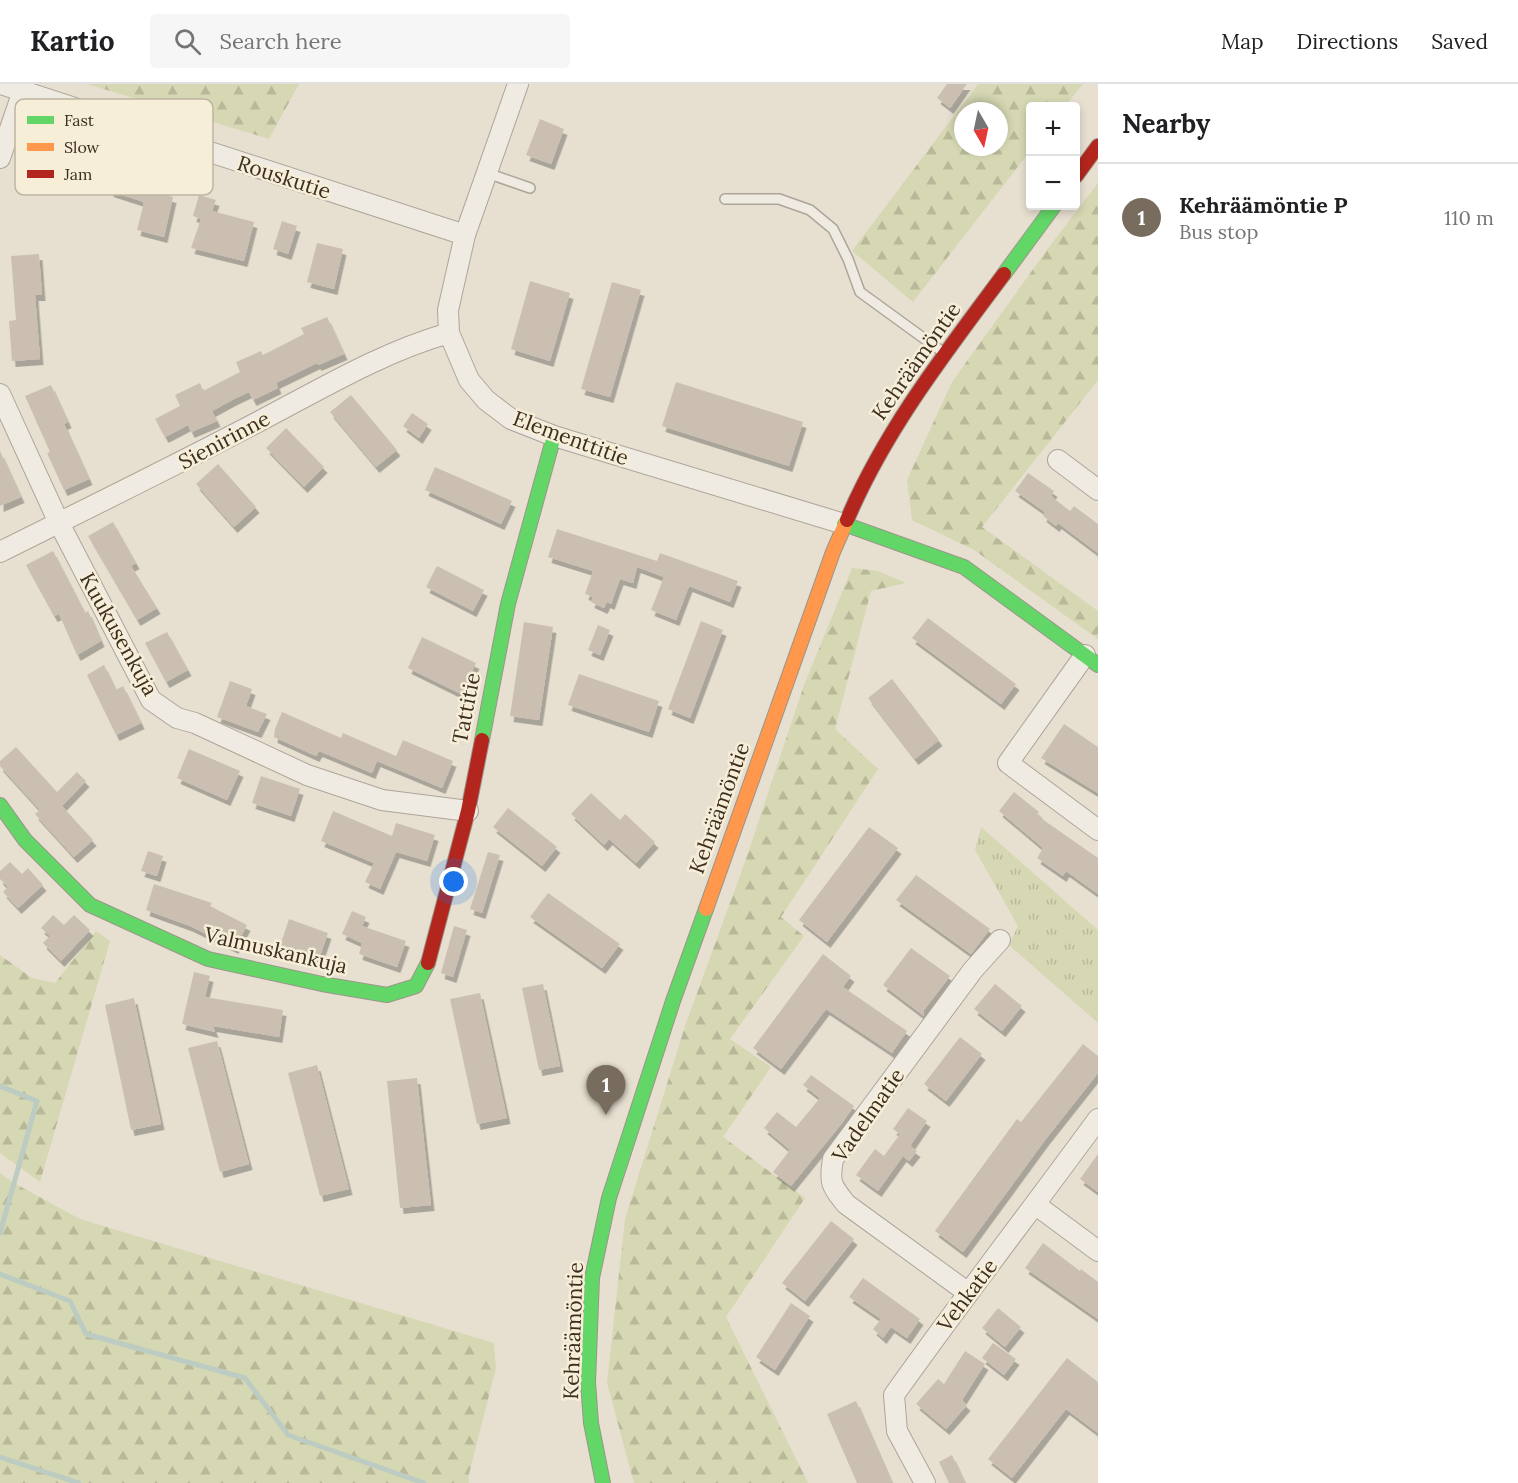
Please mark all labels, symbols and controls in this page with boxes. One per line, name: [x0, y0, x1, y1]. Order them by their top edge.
search box: [150, 14, 570, 68]
text: Kartio: [30, 23, 114, 59]
icon: search: [171, 25, 204, 58]
text: Search here: [219, 27, 342, 55]
text: Map: [1221, 28, 1264, 55]
text: Directions: [1297, 28, 1398, 55]
text: Saved: [1431, 28, 1488, 55]
legend: [15, 99, 213, 195]
north arrow: [954, 102, 1008, 156]
map controls: [1026, 102, 1080, 210]
button: +: [1026, 102, 1080, 156]
text: Nearby: [1122, 107, 1210, 140]
text: Fast: [64, 110, 95, 130]
text: Slow: [64, 137, 100, 157]
street label: Rouskutie: [234, 149, 334, 205]
button: −: [1026, 156, 1080, 210]
text: Jam: [63, 164, 92, 184]
text: Kehräämöntie P: [1179, 191, 1348, 219]
text: 1: [1137, 205, 1146, 230]
text: 110 m: [1444, 205, 1494, 230]
text: Bus stop: [1179, 219, 1258, 244]
street label: Kehräämöntie: [865, 297, 967, 425]
street label: Sienirinne: [174, 405, 274, 475]
street label: Elementtitie: [510, 405, 632, 471]
street label: Kuukusenkuja: [74, 568, 164, 701]
street label: Tattitie: [446, 670, 486, 746]
street label: Kehräämöntie: [683, 739, 755, 877]
your location: [439, 867, 468, 896]
street label: Valmuskankuja: [201, 920, 350, 980]
street label: Vadelmatie: [825, 1063, 910, 1168]
pin: 1: [586, 1066, 626, 1115]
street label: Vehkatie: [930, 1253, 1003, 1338]
street label: Kehräämöntie: [557, 1262, 589, 1400]

